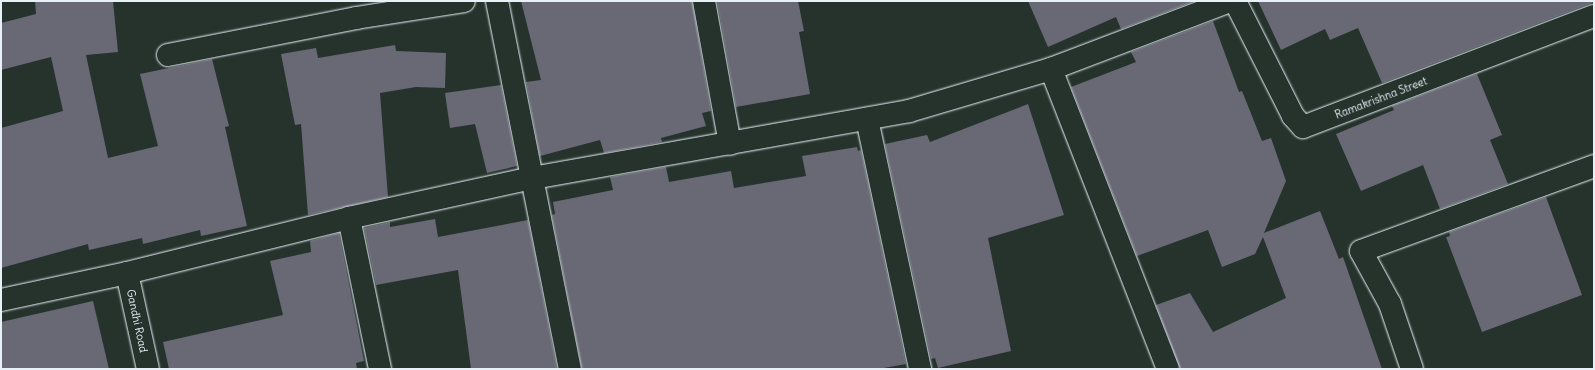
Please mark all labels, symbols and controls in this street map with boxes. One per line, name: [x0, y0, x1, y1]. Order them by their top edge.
street label: Ramakrishna Street: [1333, 74, 1429, 122]
street label: Gandhi Road: [124, 288, 150, 354]

